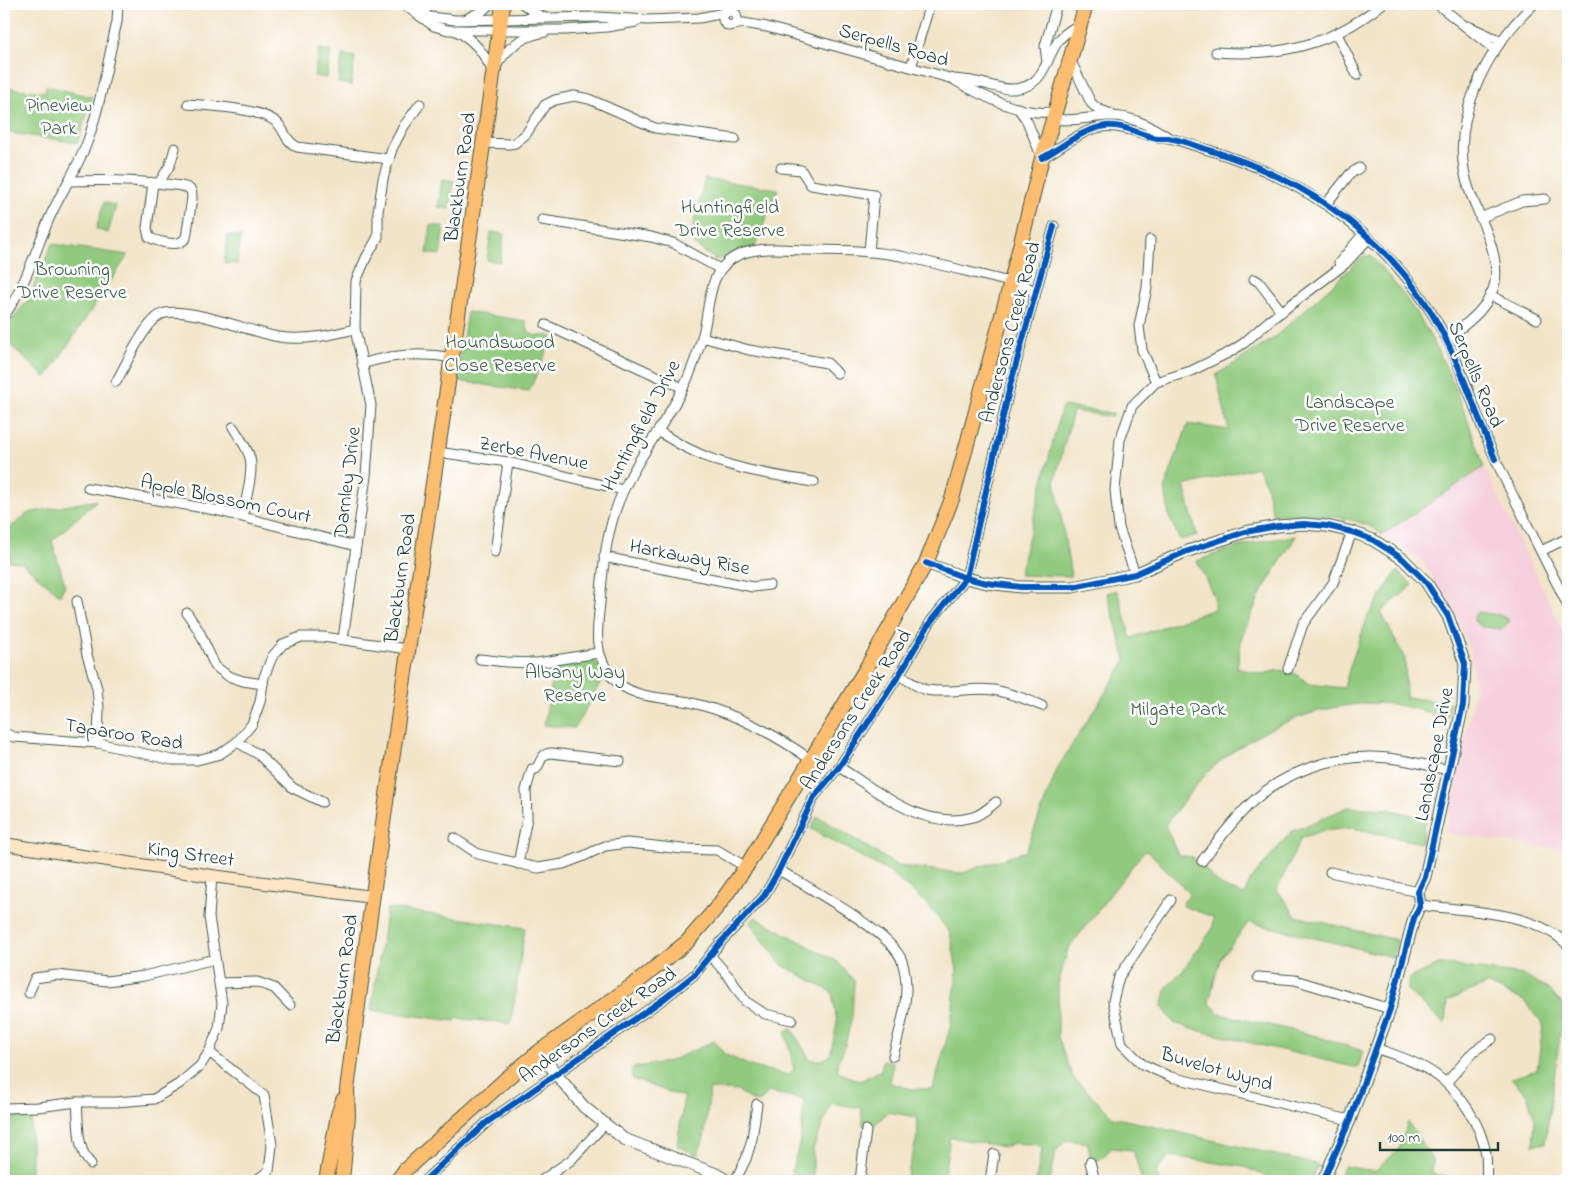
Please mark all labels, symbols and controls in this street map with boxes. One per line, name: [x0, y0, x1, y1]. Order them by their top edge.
street label: Serpells Road: [835, 17, 952, 76]
park label: Pineview Park: [26, 92, 92, 144]
street label: Blackburn Road: [438, 111, 485, 245]
park label: Huntingfield Drive Reserve: [674, 194, 785, 246]
street label: Andersons Creek Road: [973, 239, 1050, 427]
park label: Browning Drive Reserve: [16, 256, 127, 308]
street label: Serpells Road: [1439, 317, 1510, 433]
park label: Houndswood Close Reserve: [444, 329, 556, 381]
street label: Huntingfield Drive: [595, 355, 690, 498]
park label: Landscape Drive Reserve: [1294, 389, 1405, 441]
street label: Darnley Drive: [327, 425, 370, 541]
street label: Zerbe Avenue: [476, 430, 591, 479]
street label: Apple Blossom Court: [137, 468, 314, 533]
street label: Blackburn Road: [378, 512, 425, 646]
street label: Harkaway Rise: [627, 533, 752, 584]
street label: Andersons Creek Road: [794, 624, 920, 796]
park label: Albany Way Reserve: [525, 659, 625, 711]
street label: Landscape Drive: [1408, 685, 1463, 824]
park label: Milgate Park: [1130, 696, 1226, 726]
street label: Taparoo Road: [62, 712, 185, 759]
street label: King Street: [145, 835, 236, 877]
street label: Blackburn Road: [320, 913, 367, 1047]
street label: Andersons Creek Road: [514, 961, 683, 1091]
street label: Buvelot Wynd: [1156, 1040, 1276, 1100]
scale bar: [1380, 1120, 1497, 1152]
text: 100 m: [1387, 1127, 1420, 1149]

